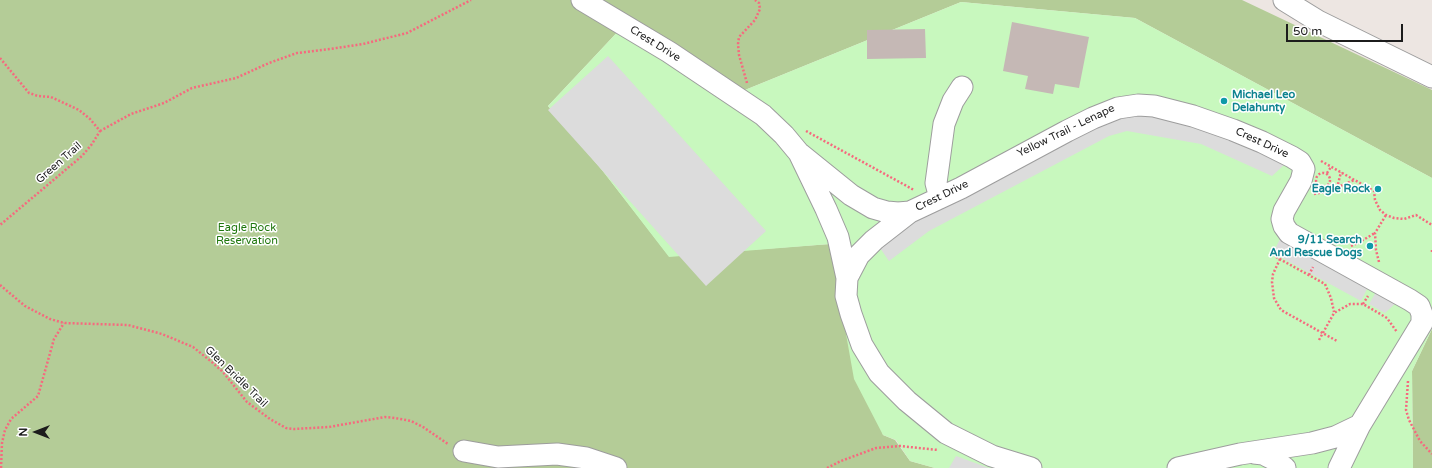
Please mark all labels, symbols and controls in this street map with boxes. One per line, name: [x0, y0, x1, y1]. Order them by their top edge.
scale bar: [1288, 16, 1405, 42]
street label: Crest Drive: [627, 23, 683, 65]
text: 50 m: [1293, 24, 1322, 38]
place label: Michael Leo Delahunty: [1232, 88, 1295, 114]
marker: Michael Leo Delahunty: [1219, 96, 1229, 106]
street label: Yellow Trail - Lenape: [1015, 102, 1117, 160]
street label: Crest Drive: [1233, 125, 1291, 161]
street label: Green Trail: [33, 140, 85, 186]
street label: Crest Drive: [913, 178, 971, 214]
place label: Eagle Rock: [1312, 182, 1370, 196]
marker: Eagle Rock: [1373, 184, 1383, 194]
park label: Eagle Rock Reservation: [216, 221, 278, 247]
place label: 9/11 Search And Rescue Dogs: [1269, 233, 1362, 259]
marker: 9/11 Search And Rescue Dogs: [1365, 241, 1375, 251]
street label: Glen Bridle Trail: [202, 344, 270, 410]
north arrow: [16, 412, 56, 452]
text: N: [17, 428, 30, 436]

